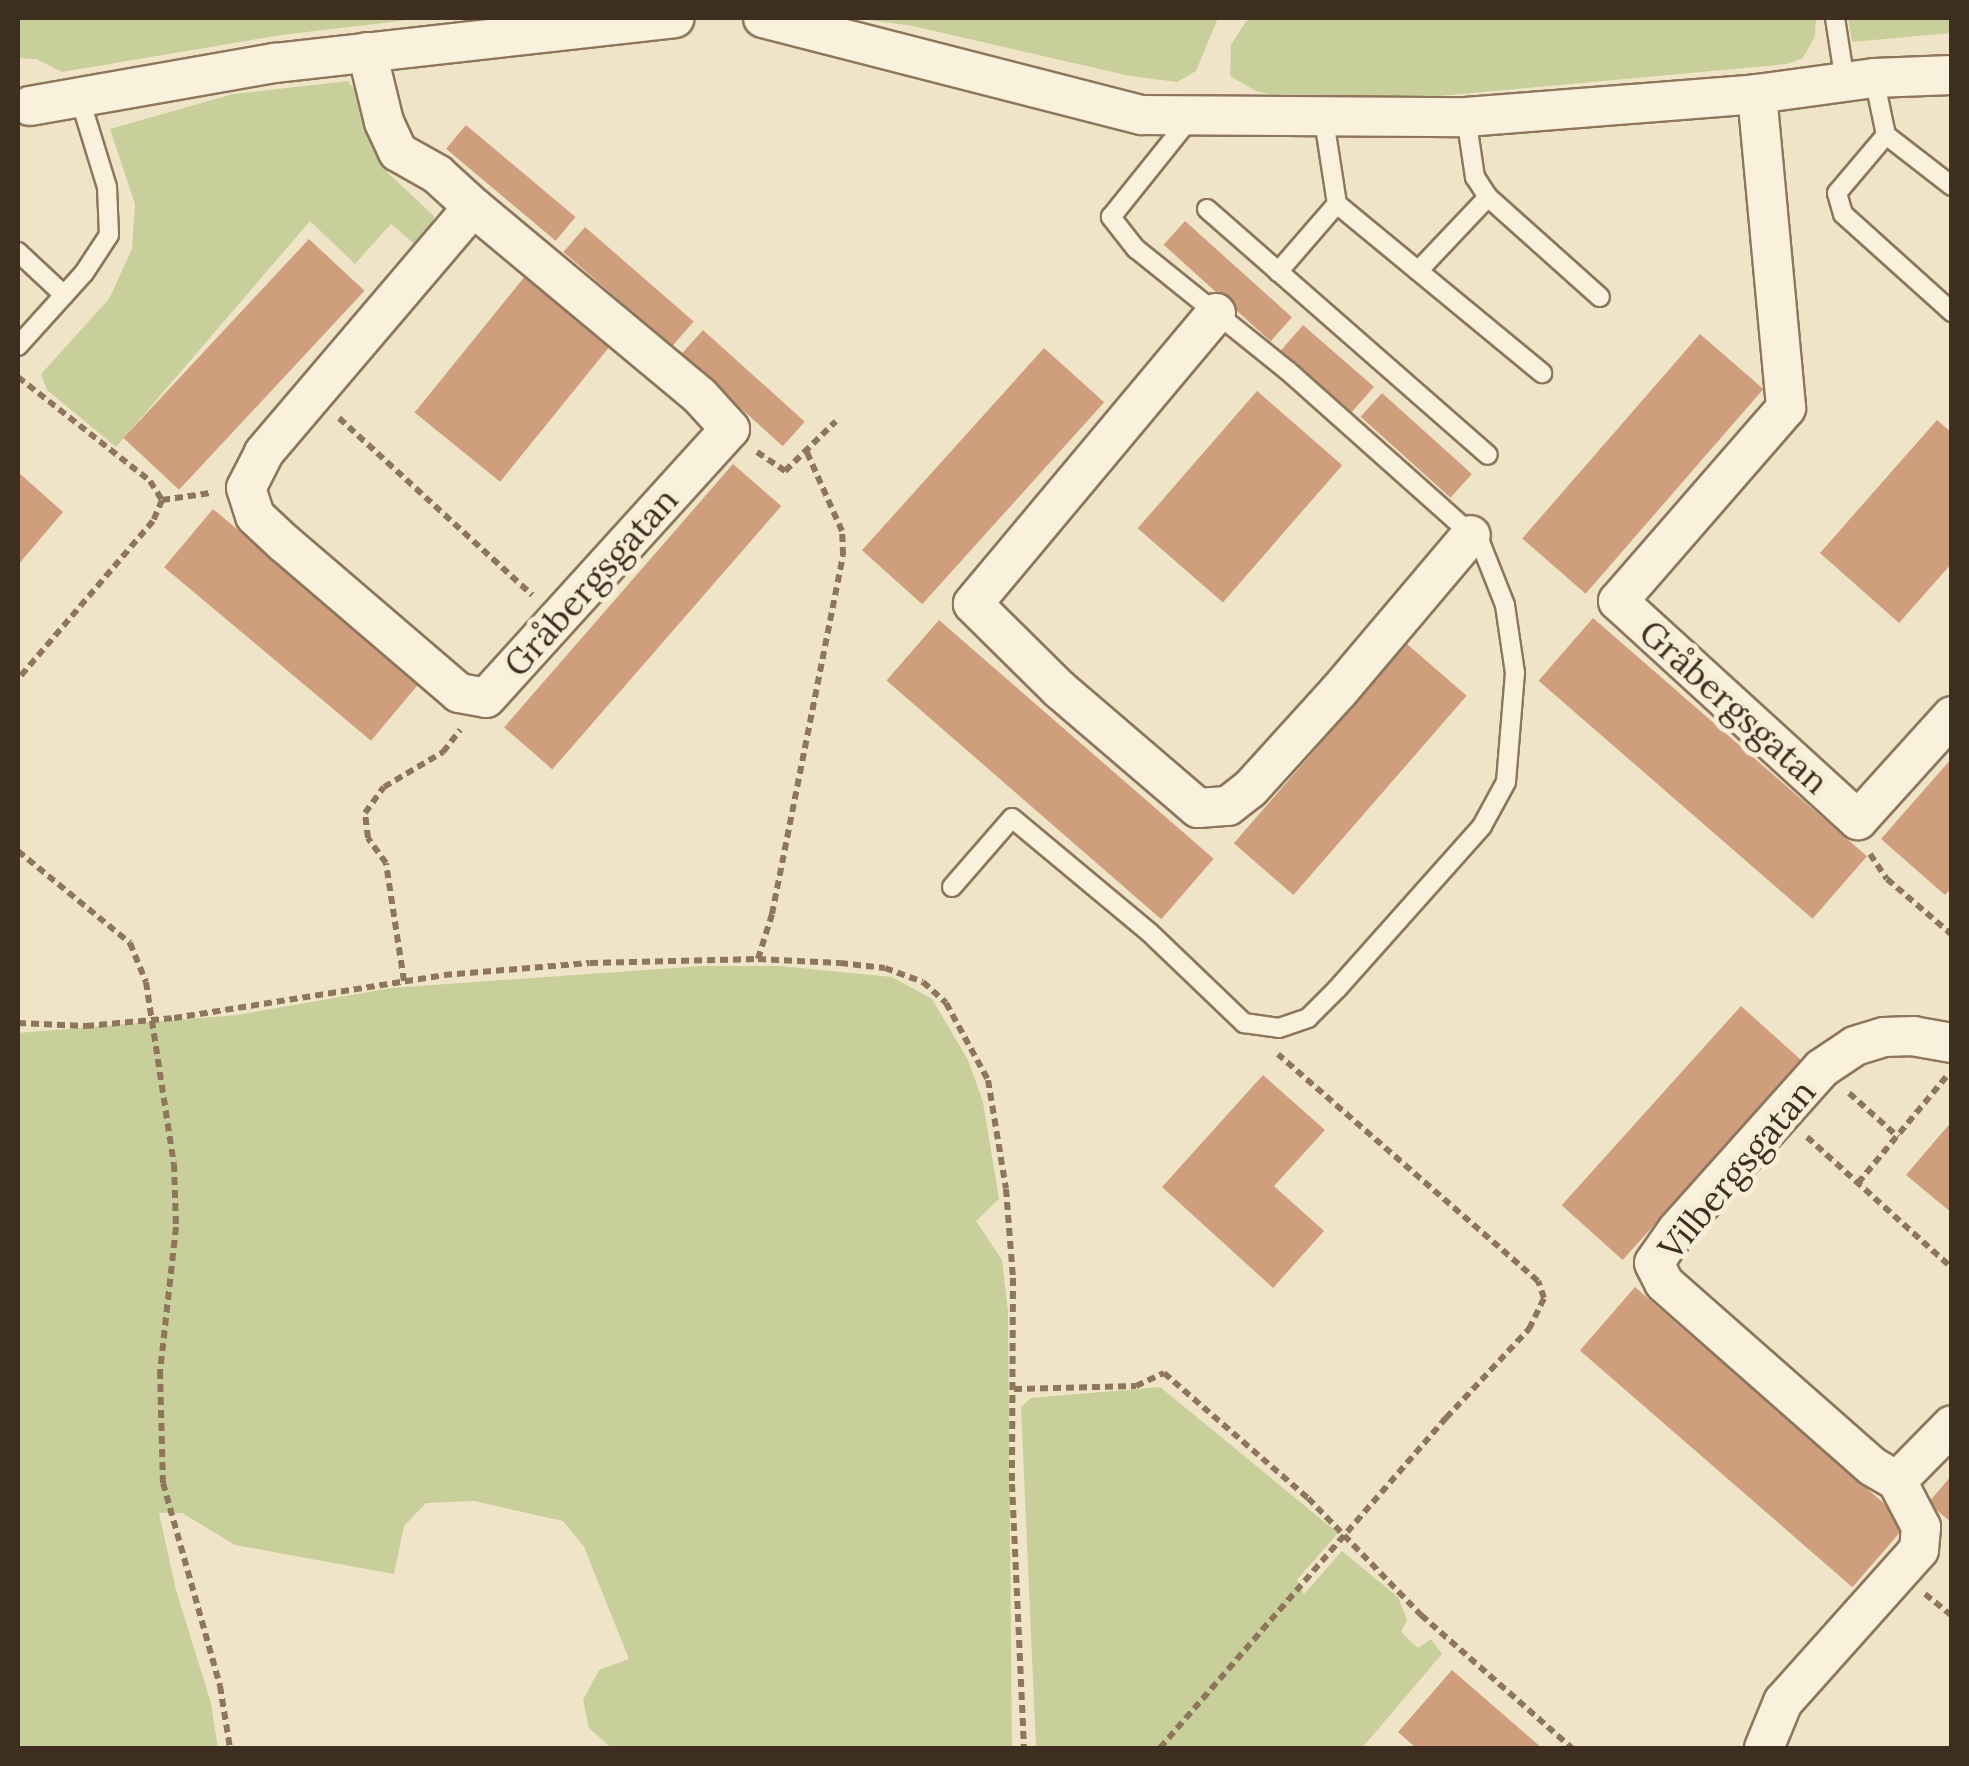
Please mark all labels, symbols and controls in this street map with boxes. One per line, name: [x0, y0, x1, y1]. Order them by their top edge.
street label: Gråbergsgatan: [495, 479, 687, 685]
street label: Gråbergsgatan: [1631, 611, 1837, 803]
street label: Vilbergsgatan: [1650, 1072, 1824, 1268]

